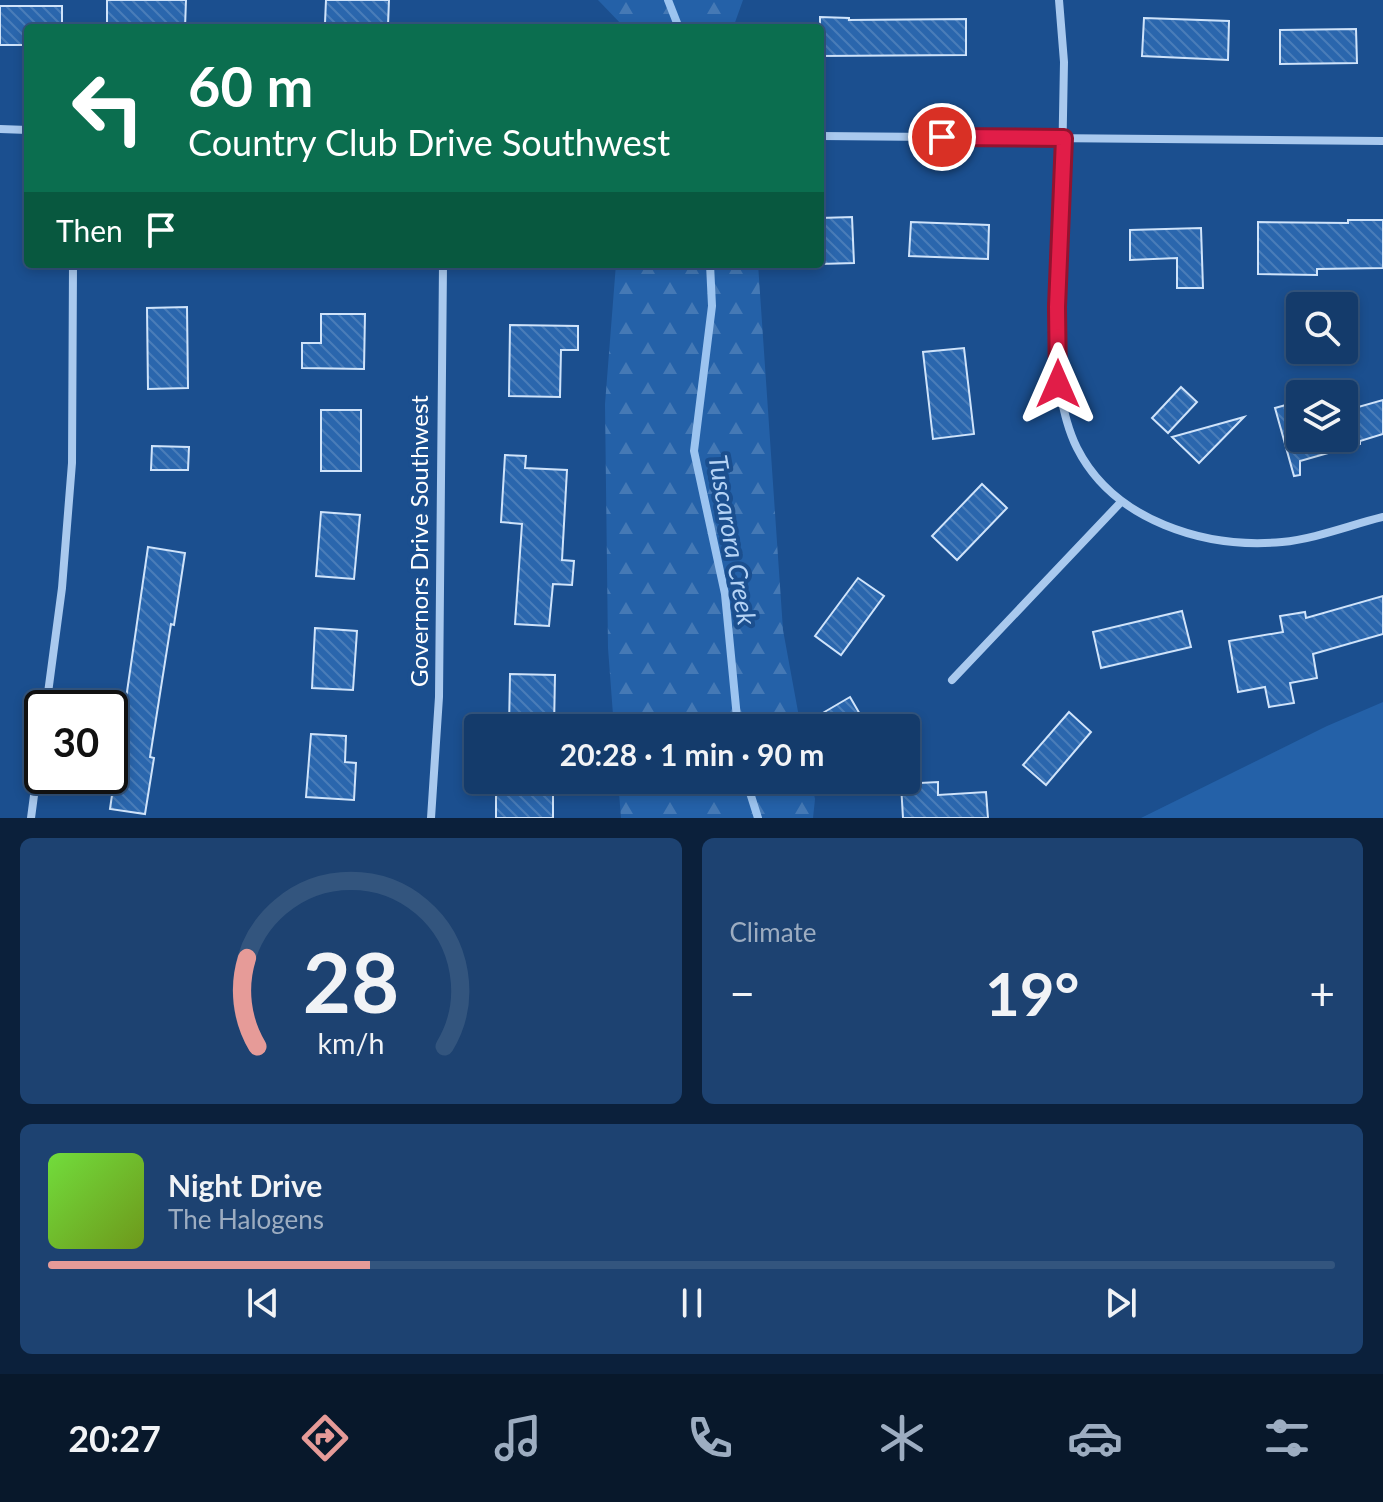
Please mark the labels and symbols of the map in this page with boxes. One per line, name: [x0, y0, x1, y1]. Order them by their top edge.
pin: [908, 103, 976, 171]
position arrow: [1016, 342, 1100, 426]
street label: Governors Drive Southwest: [404, 395, 433, 687]
water label: Tuscarora Creek: [702, 452, 764, 628]
speed limit sign: 30: [24, 690, 128, 794]

